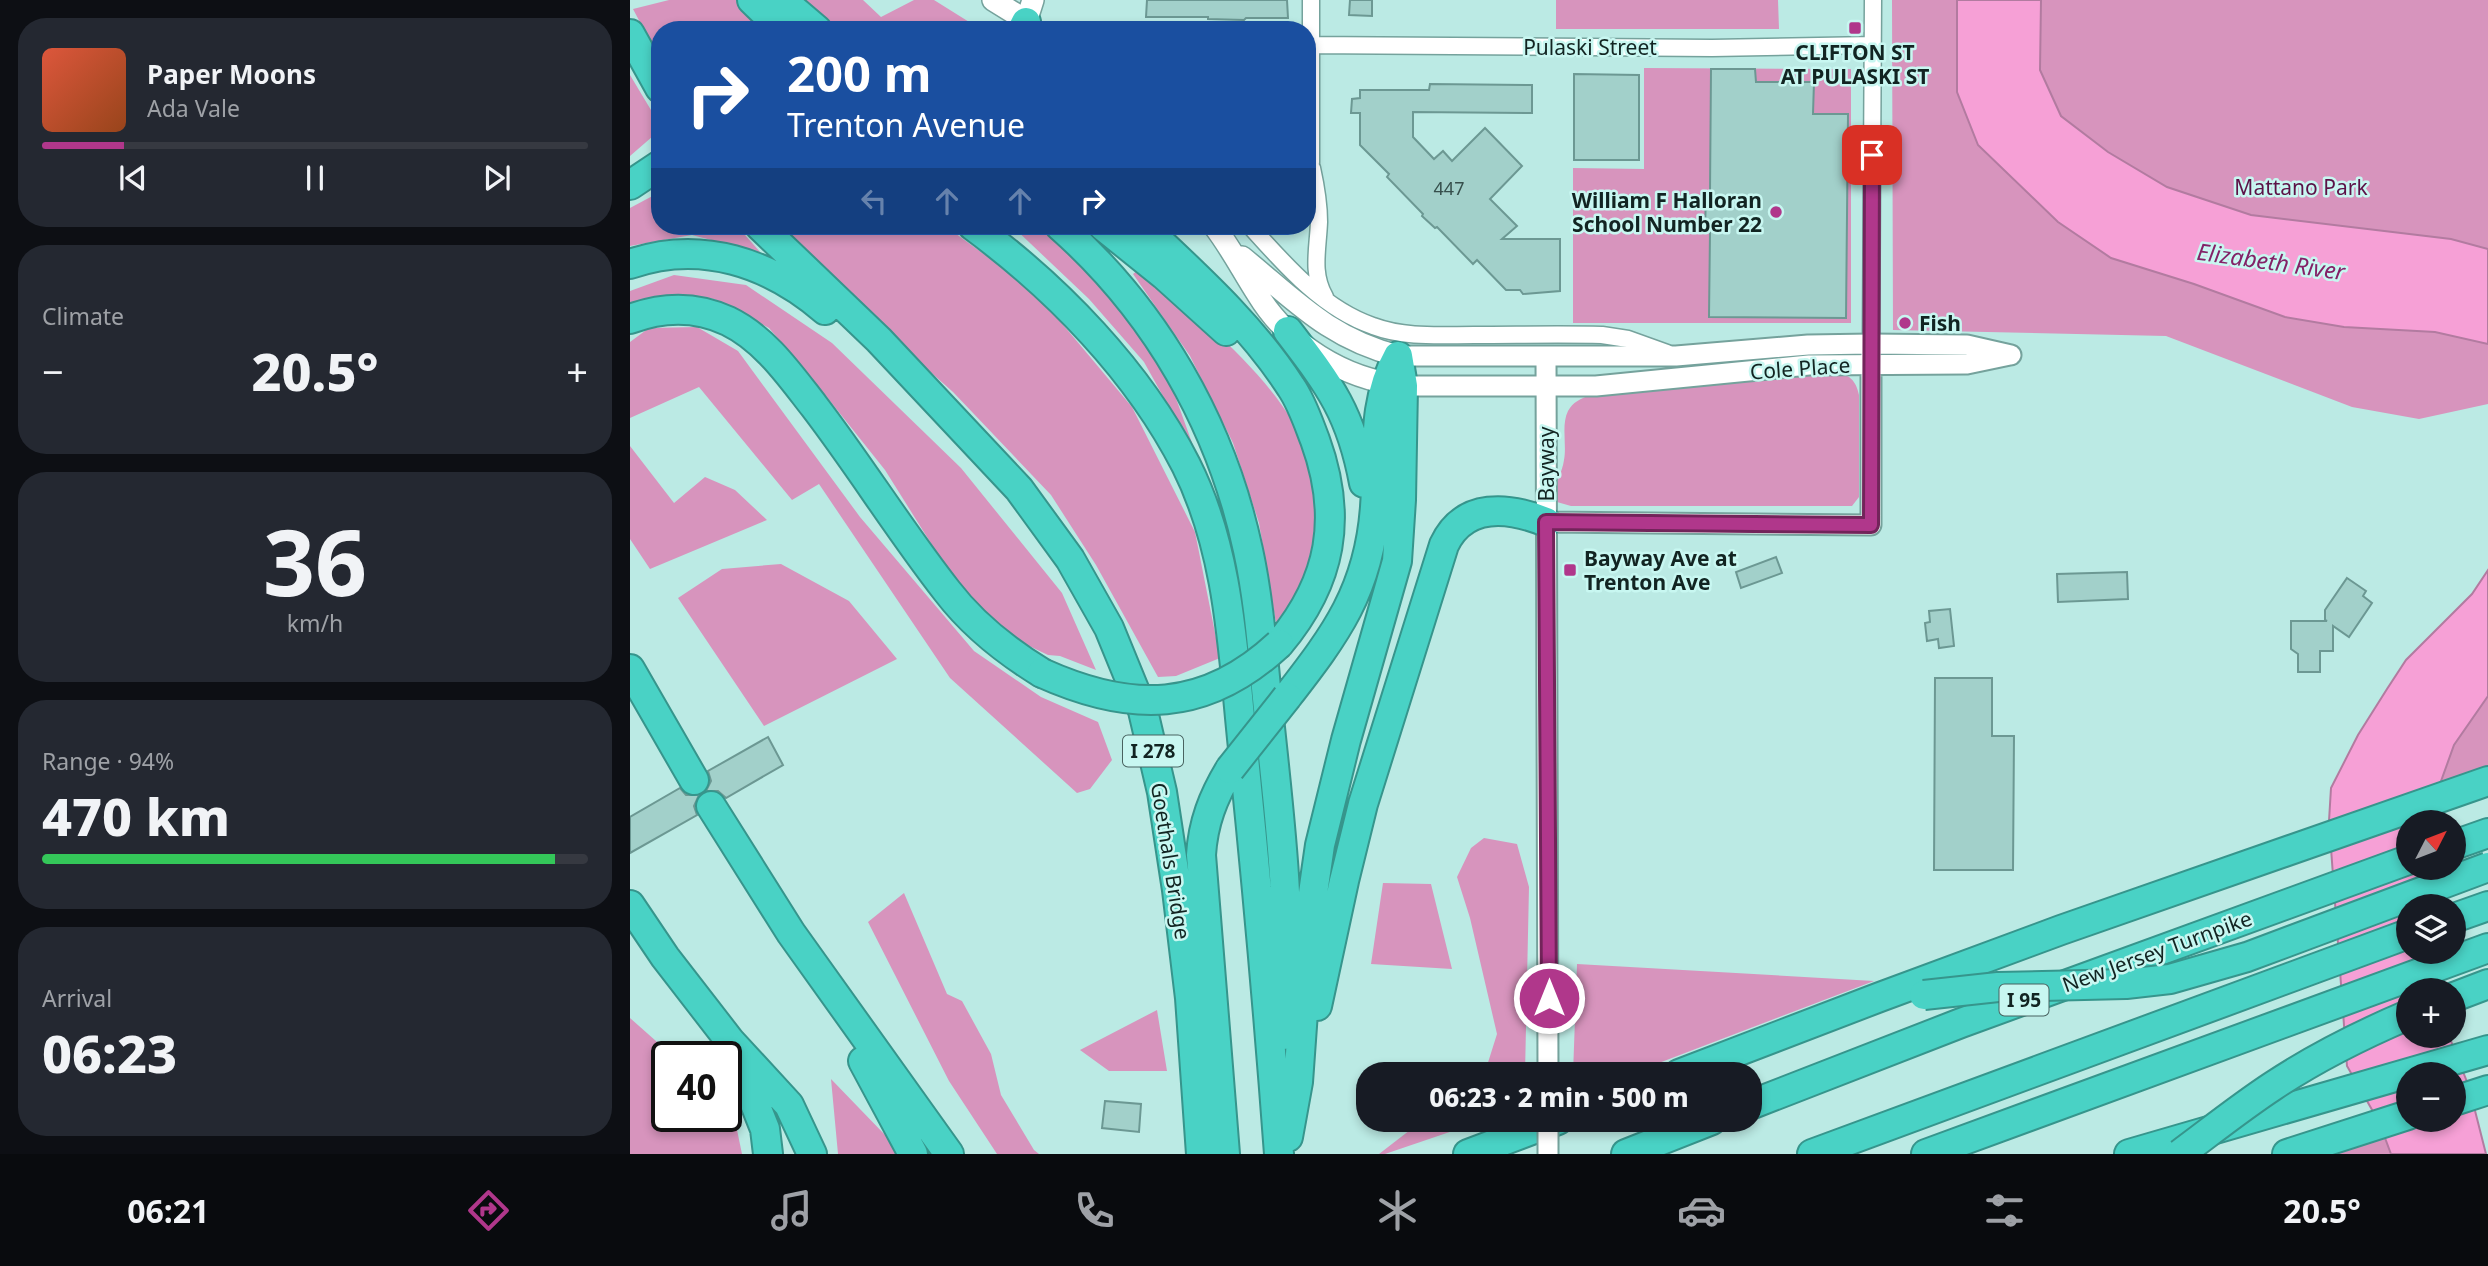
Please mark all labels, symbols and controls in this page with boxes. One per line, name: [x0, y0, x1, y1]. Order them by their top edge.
marker: CLIFTON ST AT PULASKI ST: [1847, 20, 1863, 36]
street label: Pulaski Street: [1523, 33, 1657, 61]
place label: CLIFTON ST AT PULASKI ST: [1781, 38, 1929, 90]
text: 200 m: [787, 40, 932, 106]
icon: right: [672, 49, 763, 140]
text: Paper Moons: [147, 56, 316, 92]
text: Ada Vale: [147, 92, 240, 124]
text: Trenton Avenue: [787, 103, 1025, 146]
pin: [1842, 125, 1902, 185]
icon: arrive: [1853, 136, 1891, 174]
icon: previous: [114, 159, 152, 197]
icon: pause: [296, 159, 334, 197]
icon: next: [478, 159, 516, 197]
park label: Mattano Park: [2234, 173, 2368, 201]
house number: 447: [1434, 176, 1464, 200]
icon: left: [855, 182, 893, 220]
icon: ahead: [928, 182, 966, 220]
icon: ahead: [1001, 182, 1039, 220]
icon: right: [1074, 182, 1112, 220]
place label: William F Halloran School Number 22: [1572, 186, 1762, 238]
marker: William F Halloran School Number 22: [1768, 204, 1784, 220]
water label: Elizabeth River: [2195, 235, 2348, 287]
text: Climate: [42, 300, 124, 332]
place label: Fish: [1919, 309, 1961, 337]
marker: Fish: [1897, 315, 1913, 331]
text: 20.5°: [252, 335, 378, 406]
text: −: [42, 345, 64, 397]
text: +: [566, 345, 588, 397]
street label: Cole Place: [1749, 351, 1851, 385]
street label: Bayway: [1532, 426, 1560, 502]
text: 36: [263, 499, 367, 623]
place label: Bayway Ave at Trenton Ave: [1584, 544, 1737, 596]
marker: Bayway Ave at Trenton Ave: [1562, 562, 1578, 578]
text: km/h: [287, 607, 343, 639]
road number: I 278: [1123, 736, 1183, 766]
text: Range · 94%: [42, 745, 174, 777]
text: 470 km: [42, 780, 230, 851]
street label: Goethals Bridge: [1145, 781, 1197, 941]
north arrow: [2396, 810, 2466, 880]
map controls: [2396, 810, 2466, 1132]
button: layers: [2396, 894, 2466, 964]
street label: New Jersey Turnpike: [2058, 904, 2256, 998]
position arrow: [1512, 961, 1586, 1035]
button: +: [2396, 978, 2466, 1048]
text: Arrival: [42, 982, 112, 1014]
road number: I 95: [2000, 984, 2048, 1016]
text: 06:23: [42, 1017, 177, 1088]
speed limit sign: 40: [651, 1041, 742, 1132]
button: −: [2396, 1062, 2466, 1132]
text: 06:23 · 2 min · 500 m: [1429, 1079, 1689, 1115]
icon: directions: [464, 1186, 513, 1235]
icon: music: [767, 1186, 816, 1235]
icon: phone: [1070, 1186, 1119, 1235]
icon: climate: [1373, 1186, 1422, 1235]
icon: car: [1677, 1186, 1726, 1235]
icon: filters: [1980, 1186, 2029, 1235]
text: 06:21: [127, 1189, 209, 1232]
text: 20.5°: [2283, 1189, 2361, 1232]

